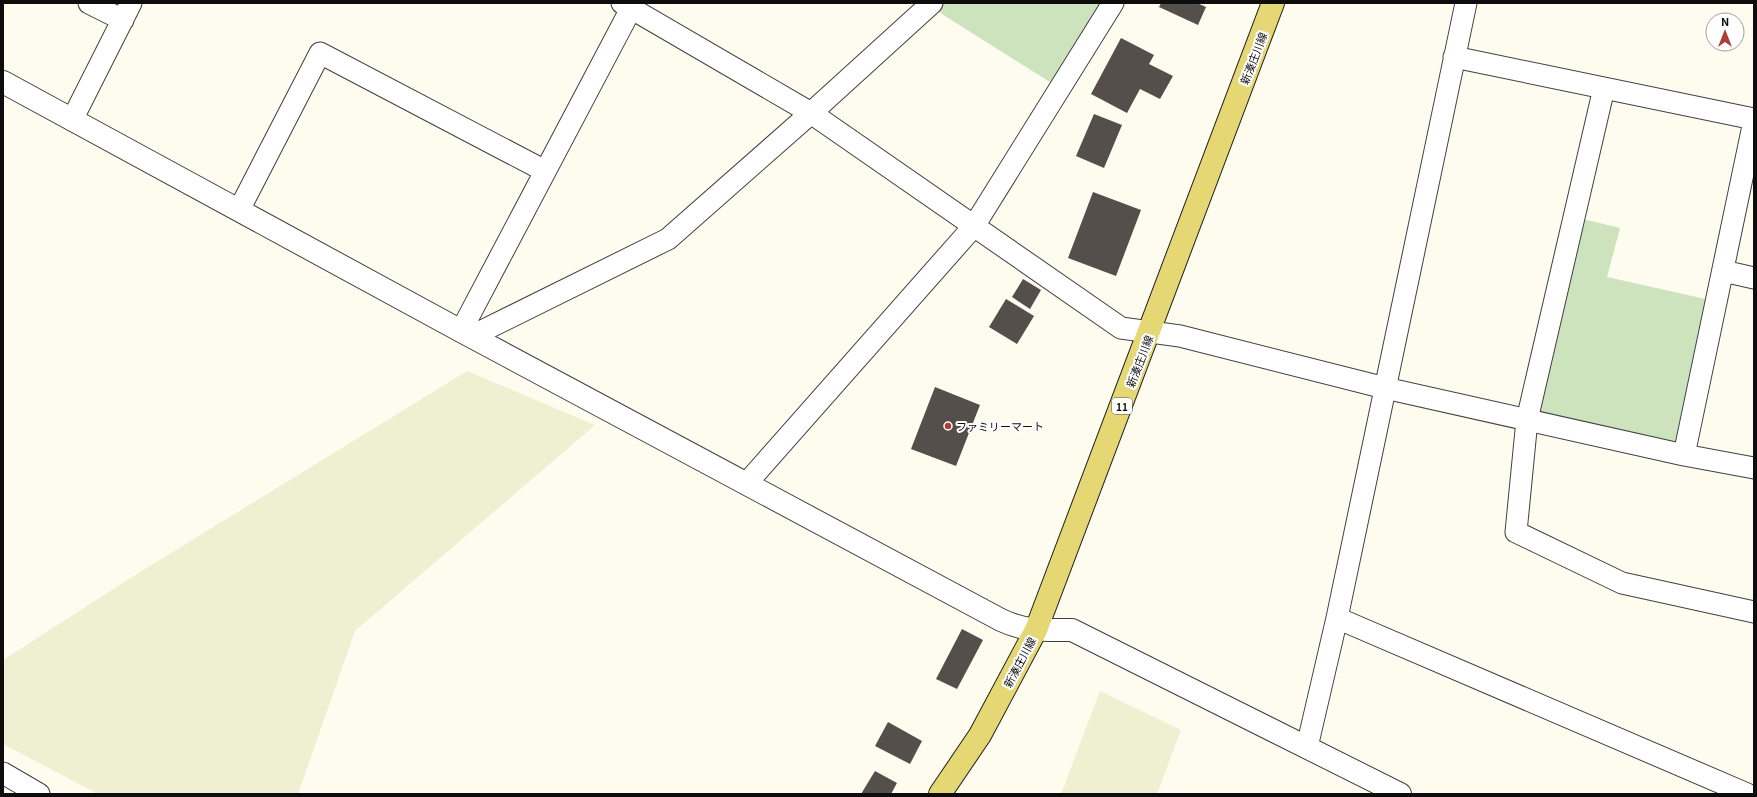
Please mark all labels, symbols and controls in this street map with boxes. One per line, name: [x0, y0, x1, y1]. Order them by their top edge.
north arrow: [1705, 12, 1745, 52]
text: N: [1721, 13, 1729, 29]
street label: 新湊庄川線: [1236, 29, 1270, 87]
street label: 新湊庄川線: [1122, 332, 1156, 390]
road number: 11: [1112, 398, 1132, 414]
place label: ファミリーマート: [956, 418, 1044, 434]
marker: ファミリーマート: [943, 421, 953, 431]
street label: 新湊庄川線: [999, 634, 1039, 690]

